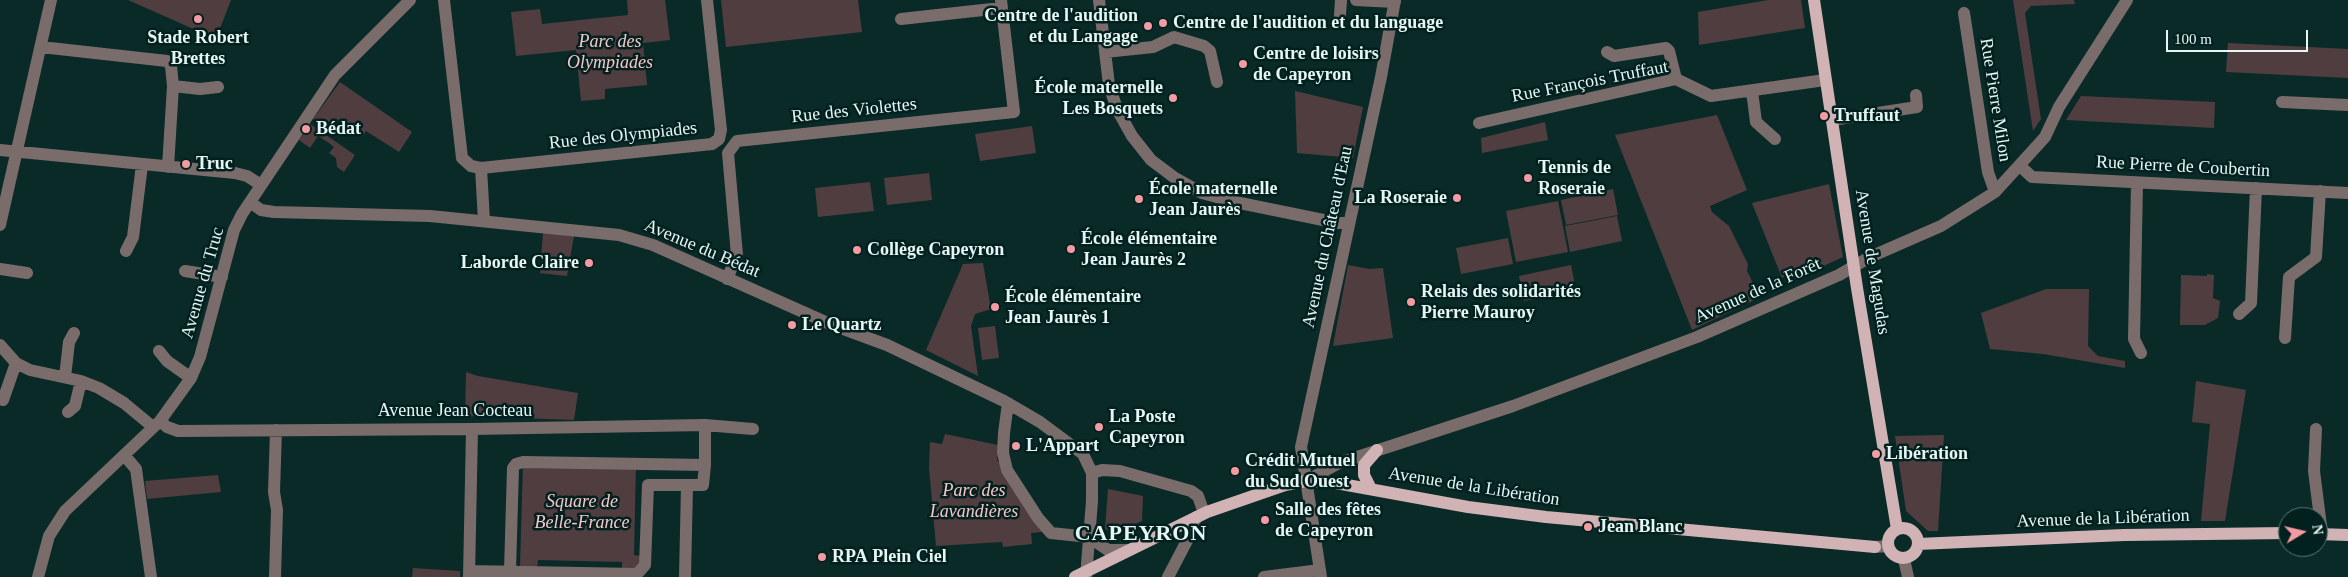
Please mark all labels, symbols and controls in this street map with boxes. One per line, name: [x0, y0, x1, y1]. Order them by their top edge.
place label: Centre de l'audition et du Langage: [984, 5, 1138, 48]
place label: Centre de l'audition et du language: [1173, 12, 1443, 34]
marker: Stade Robert Brettes: [192, 13, 204, 25]
marker: Centre de l'audition et du language: [1157, 17, 1169, 29]
marker: Centre de l'audition et du Langage: [1142, 20, 1154, 32]
scale bar: [2168, 20, 2310, 52]
place label: Stade Robert Brettes: [147, 27, 249, 70]
park label: Parc des Olympiades: [567, 31, 653, 74]
text: 100 m: [2174, 31, 2212, 47]
street label: Rue Pierre Milon: [1975, 37, 2015, 163]
place label: Centre de loisirs de Capeyron: [1253, 43, 1379, 86]
street label: Rue François Truffaut: [1510, 56, 1670, 108]
marker: Centre de loisirs de Capeyron: [1237, 58, 1249, 70]
place label: École maternelle Les Bosquets: [1035, 77, 1163, 120]
marker: École maternelle Les Bosquets: [1167, 92, 1179, 104]
street label: Rue des Violettes: [790, 94, 918, 128]
place label: Truffaut: [1834, 105, 1900, 127]
marker: Truffaut: [1818, 110, 1830, 122]
street label: Rue des Olympiades: [548, 117, 698, 155]
place label: Bédat: [316, 118, 361, 140]
marker: Bédat: [300, 123, 312, 135]
street label: Avenue du Château d'Eau: [1298, 144, 1358, 330]
street label: Rue Pierre de Coubertin: [2095, 152, 2271, 182]
place label: Truc: [196, 153, 233, 175]
place label: Tennis de Roseraie: [1538, 157, 1611, 200]
marker: Truc: [180, 158, 192, 170]
marker: Tennis de Roseraie: [1522, 172, 1534, 184]
place label: École maternelle Jean Jaurès: [1149, 178, 1277, 220]
place label: La Roseraie: [1355, 187, 1447, 209]
street label: Avenue de Magudas: [1850, 188, 1894, 336]
marker: La Roseraie: [1451, 192, 1463, 204]
marker: École maternelle Jean Jaurès: [1133, 193, 1145, 205]
street label: Avenue du Bédat: [641, 215, 763, 283]
street label: Avenue du Truc: [177, 225, 229, 341]
place label: École élémentaire Jean Jaurès 2: [1081, 228, 1217, 270]
place label: Collège Capeyron: [867, 239, 1004, 261]
marker: École élémentaire Jean Jaurès 2: [1065, 243, 1077, 255]
marker: Collège Capeyron: [851, 244, 863, 256]
place label: Laborde Claire: [461, 252, 579, 274]
street label: Avenue de la Forêt: [1691, 253, 1825, 329]
marker: Laborde Claire: [583, 257, 595, 269]
place label: Relais des solidarités Pierre Mauroy: [1421, 281, 1581, 324]
place label: École élémentaire Jean Jaurès 1: [1005, 286, 1141, 328]
marker: Relais des solidarités Pierre Mauroy: [1405, 296, 1417, 308]
marker: École élémentaire Jean Jaurès 1: [989, 301, 1001, 313]
place label: Le Quartz: [802, 314, 881, 336]
marker: Le Quartz: [786, 319, 798, 331]
street label: Avenue Jean Cocteau: [378, 400, 532, 422]
place label: La Poste Capeyron: [1109, 406, 1185, 448]
marker: La Poste Capeyron: [1093, 421, 1105, 433]
place label: L'Appart: [1026, 435, 1099, 457]
marker: L'Appart: [1010, 440, 1022, 452]
place label: Libération: [1886, 443, 1968, 465]
marker: Libération: [1870, 448, 1882, 460]
place label: Crédit Mutuel du Sud Ouest: [1245, 450, 1355, 492]
street label: Avenue de la Libération: [1387, 463, 1561, 511]
marker: Crédit Mutuel du Sud Ouest: [1229, 465, 1241, 477]
park label: Parc des Lavandières: [930, 480, 1018, 522]
park label: Square de Belle-France: [535, 491, 629, 534]
place label: Salle des fêtes de Capeyron: [1275, 499, 1381, 542]
street label: Avenue de la Libération: [2016, 505, 2190, 533]
north arrow: [2278, 507, 2328, 557]
marker: Salle des fêtes de Capeyron: [1259, 514, 1271, 526]
place label: Jean Blanc: [1598, 516, 1683, 538]
district label: CAPEYRON: [1074, 521, 1208, 547]
marker: Jean Blanc: [1582, 521, 1594, 533]
text: N: [2309, 524, 2326, 536]
place label: RPA Plein Ciel: [832, 546, 947, 568]
marker: RPA Plein Ciel: [816, 551, 828, 563]

